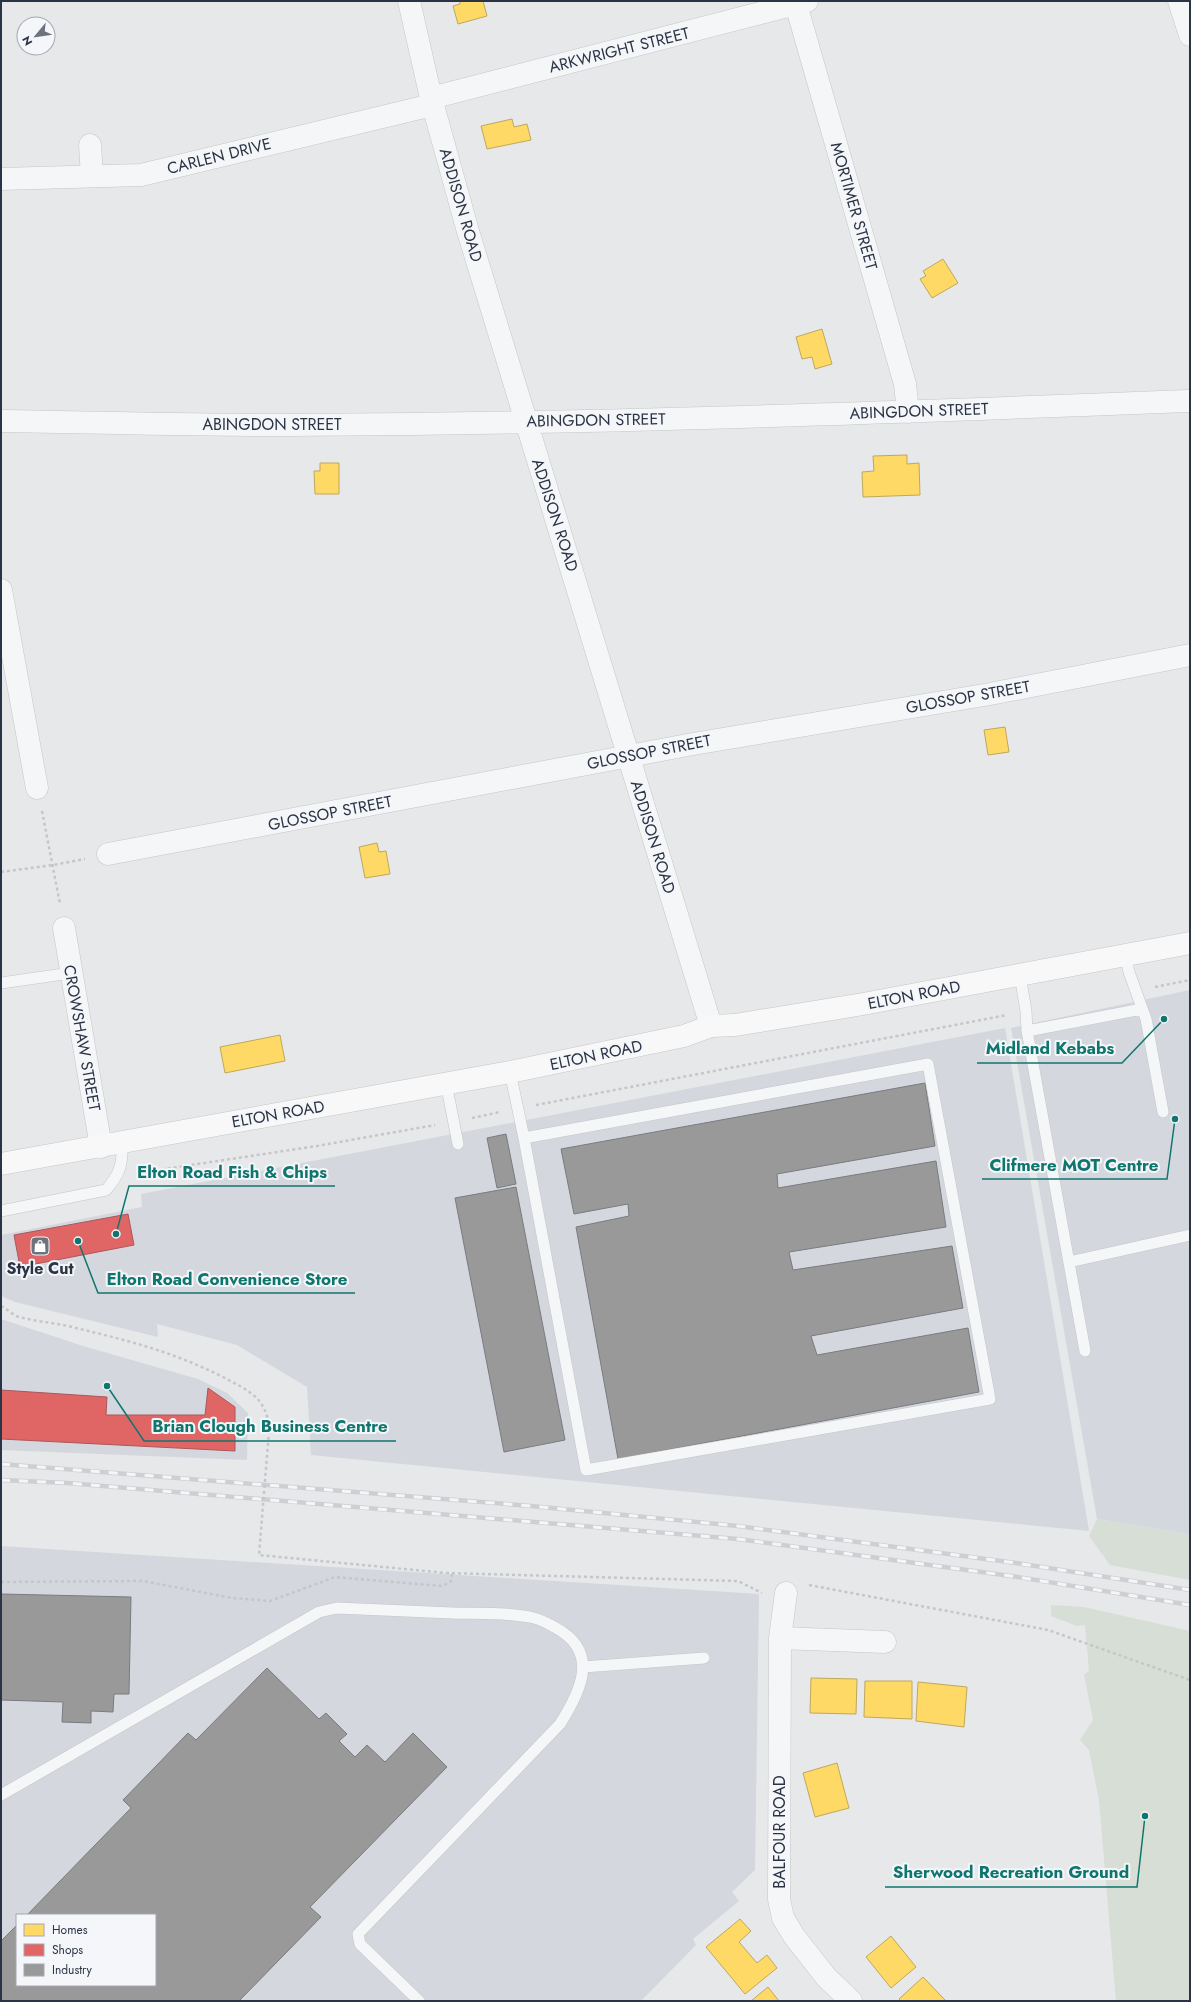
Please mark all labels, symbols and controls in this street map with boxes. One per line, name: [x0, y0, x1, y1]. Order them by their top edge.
north arrow: [16, 16, 56, 56]
street label: ARKWRIGHT STREET: [546, 21, 692, 79]
text: N: [18, 33, 36, 49]
street label: CARLEN DRIVE: [165, 132, 273, 180]
street label: MORTIMER STREET: [825, 140, 883, 273]
street label: ADDISON ROAD: [434, 145, 488, 265]
street label: ABINGDON STREET: [849, 397, 989, 425]
street label: ABINGDON STREET: [526, 407, 666, 433]
street label: ABINGDON STREET: [202, 413, 342, 436]
street label: ADDISON ROAD: [526, 456, 584, 574]
street label: GLOSSOP STREET: [904, 675, 1032, 719]
street label: GLOSSOP STREET: [585, 729, 713, 775]
street label: ADDISON ROAD: [625, 777, 681, 897]
street label: GLOSSOP STREET: [266, 790, 394, 836]
street label: CROWSHAW STREET: [58, 963, 106, 1113]
street label: ELTON ROAD: [866, 975, 962, 1015]
street label: ELTON ROAD: [548, 1034, 644, 1076]
callout: Midland Kebabs: [977, 1034, 1122, 1063]
text: Midland Kebabs: [986, 1036, 1114, 1060]
street label: ELTON ROAD: [230, 1094, 326, 1133]
callout: Clifmere MOT Centre: [982, 1150, 1167, 1179]
text: Clifmere MOT Centre: [990, 1153, 1159, 1177]
callout: Elton Road Fish & Chips: [129, 1157, 335, 1186]
text: Elton Road Fish & Chips: [137, 1160, 327, 1184]
shop icon: Style Cut: [29, 1235, 51, 1257]
place label: Style Cut: [6, 1257, 75, 1280]
callout: Elton Road Convenience Store: [98, 1264, 355, 1293]
text: Elton Road Convenience Store: [107, 1267, 348, 1291]
callout: Brian Clough Business Centre: [144, 1412, 396, 1441]
text: Brian Clough Business Centre: [152, 1414, 388, 1438]
street label: BALFOUR ROAD: [768, 1775, 791, 1889]
callout: Sherwood Recreation Ground: [885, 1858, 1137, 1887]
text: Sherwood Recreation Ground: [893, 1860, 1129, 1884]
legend: [16, 1914, 156, 1986]
text: Homes: [52, 1921, 88, 1939]
text: Shops: [52, 1941, 83, 1959]
text: Industry: [52, 1961, 93, 1979]

